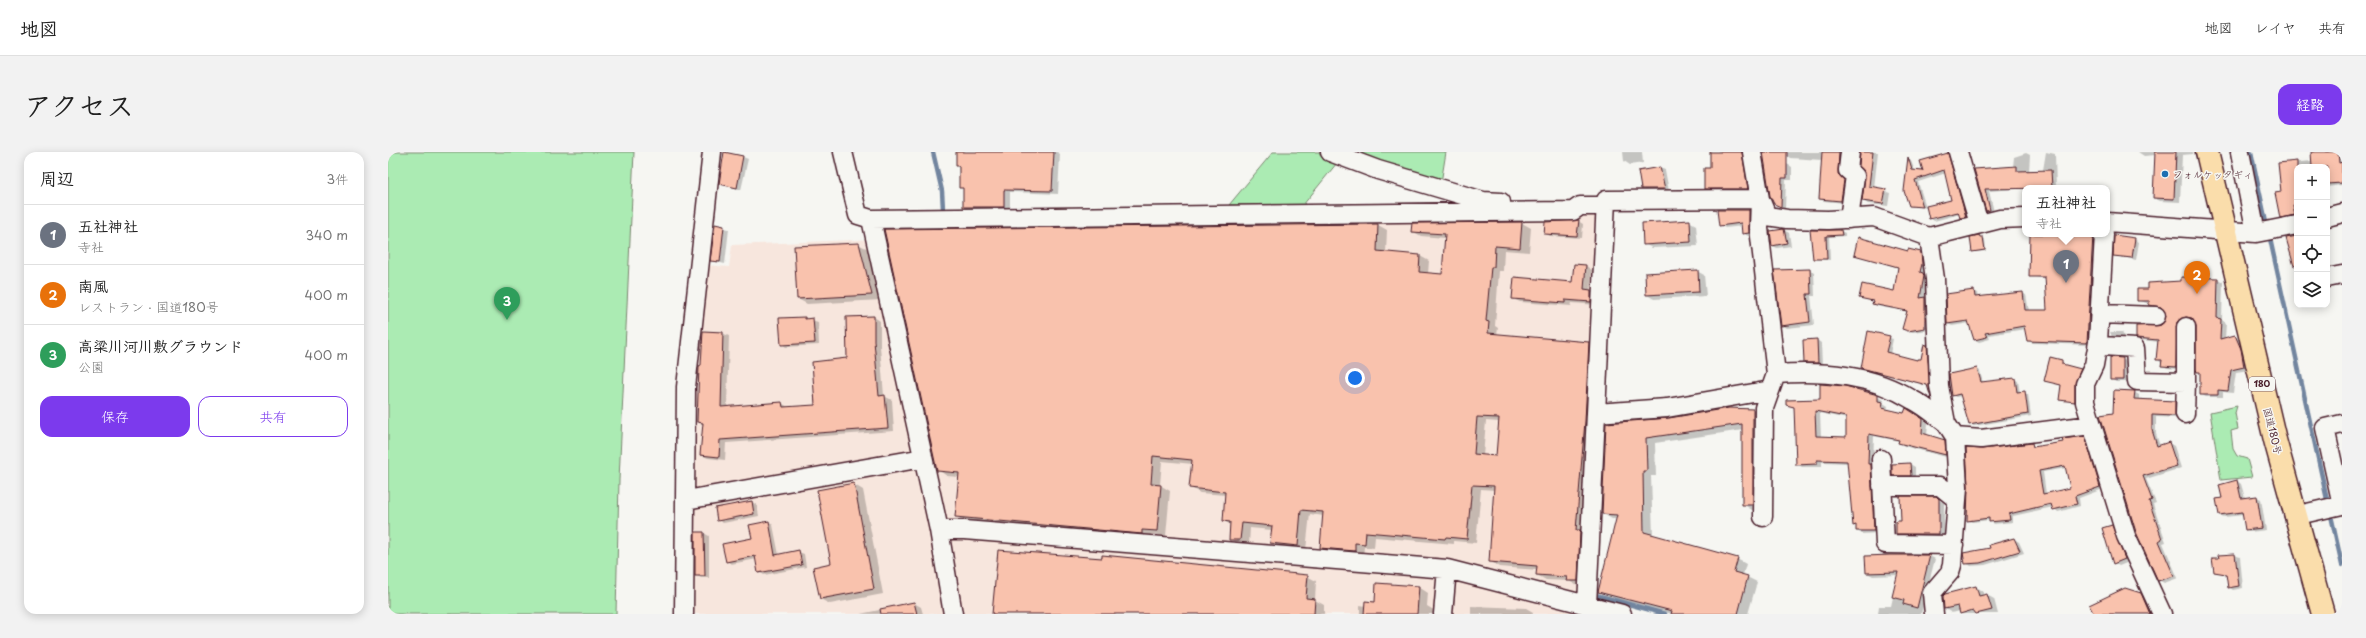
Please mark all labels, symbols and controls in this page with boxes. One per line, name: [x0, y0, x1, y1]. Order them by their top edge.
text: 地図: [20, 14, 58, 42]
text: 地図: [2205, 17, 2233, 38]
text: レイヤ: [2255, 17, 2296, 38]
text: 共有: [2318, 17, 2346, 38]
text: アクセス: [24, 83, 134, 126]
button: 経路: [2278, 84, 2342, 125]
map controls: [2294, 164, 2330, 308]
button: +: [2294, 164, 2330, 200]
text: 周辺: [40, 165, 74, 191]
place label: フォルケッタギィ: [2173, 166, 2253, 181]
text: 3件: [326, 169, 348, 188]
marker: フォルケッタギィ: [2160, 169, 2170, 179]
popup: [2022, 185, 2110, 237]
text: 五社神社: [2036, 190, 2096, 213]
button: −: [2294, 200, 2330, 236]
text: 寺社: [2036, 213, 2062, 232]
text: 五社神社: [78, 214, 138, 237]
text: 1: [50, 225, 56, 244]
text: 340 m: [305, 225, 348, 244]
button: locate: [2294, 236, 2330, 272]
text: 寺社: [78, 237, 104, 256]
pin: 1: [2053, 250, 2079, 283]
pin: 2: [2184, 261, 2210, 294]
button: layers: [2294, 272, 2330, 308]
text: 南風: [78, 274, 108, 297]
text: 2: [48, 285, 58, 304]
text: 400 m: [305, 285, 348, 304]
pin: 3: [494, 287, 520, 320]
text: レストラン · 国道180号: [78, 297, 219, 316]
text: 高梁川河川敷グラウンド: [78, 334, 243, 357]
text: 3: [49, 345, 57, 364]
text: 400 m: [305, 345, 348, 364]
text: 公園: [78, 357, 104, 376]
your location: [1345, 368, 1365, 388]
road number: 180: [2249, 377, 2275, 391]
button: 保存: [40, 396, 190, 437]
button: 共有: [198, 396, 348, 437]
street label: 国道180号: [2260, 406, 2287, 456]

